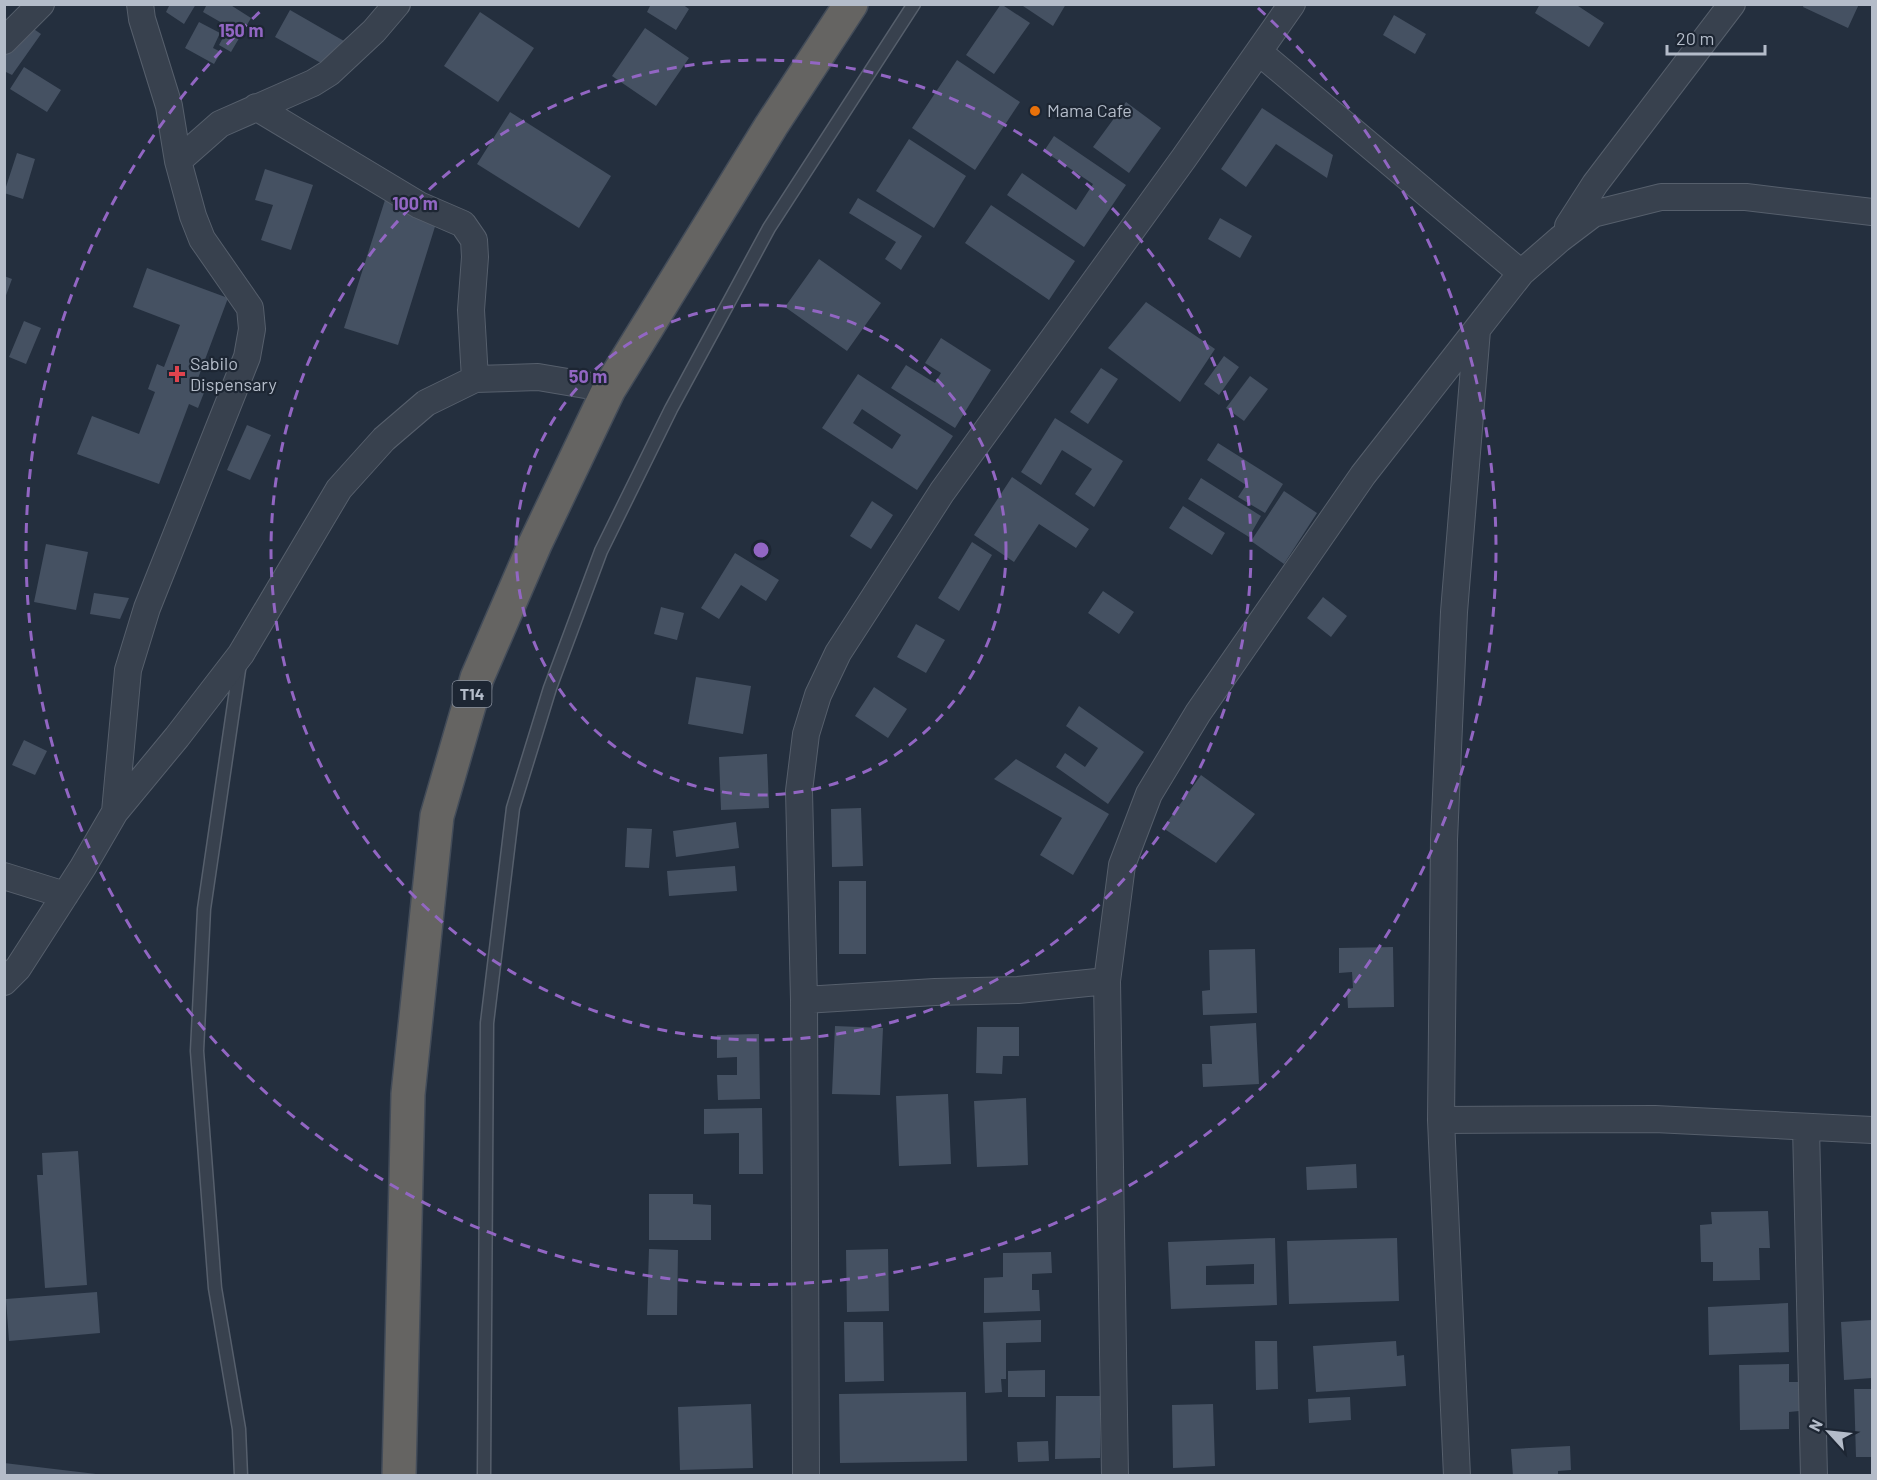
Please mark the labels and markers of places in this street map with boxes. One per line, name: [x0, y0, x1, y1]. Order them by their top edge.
place label: Mama Cafe: [1047, 99, 1132, 121]
marker: Mama Cafe: [1028, 104, 1042, 118]
place label: Sabilo Dispensary: [190, 352, 277, 395]
marker: Sabilo Dispensary: [168, 365, 186, 383]
centre of rings: [751, 540, 771, 560]

